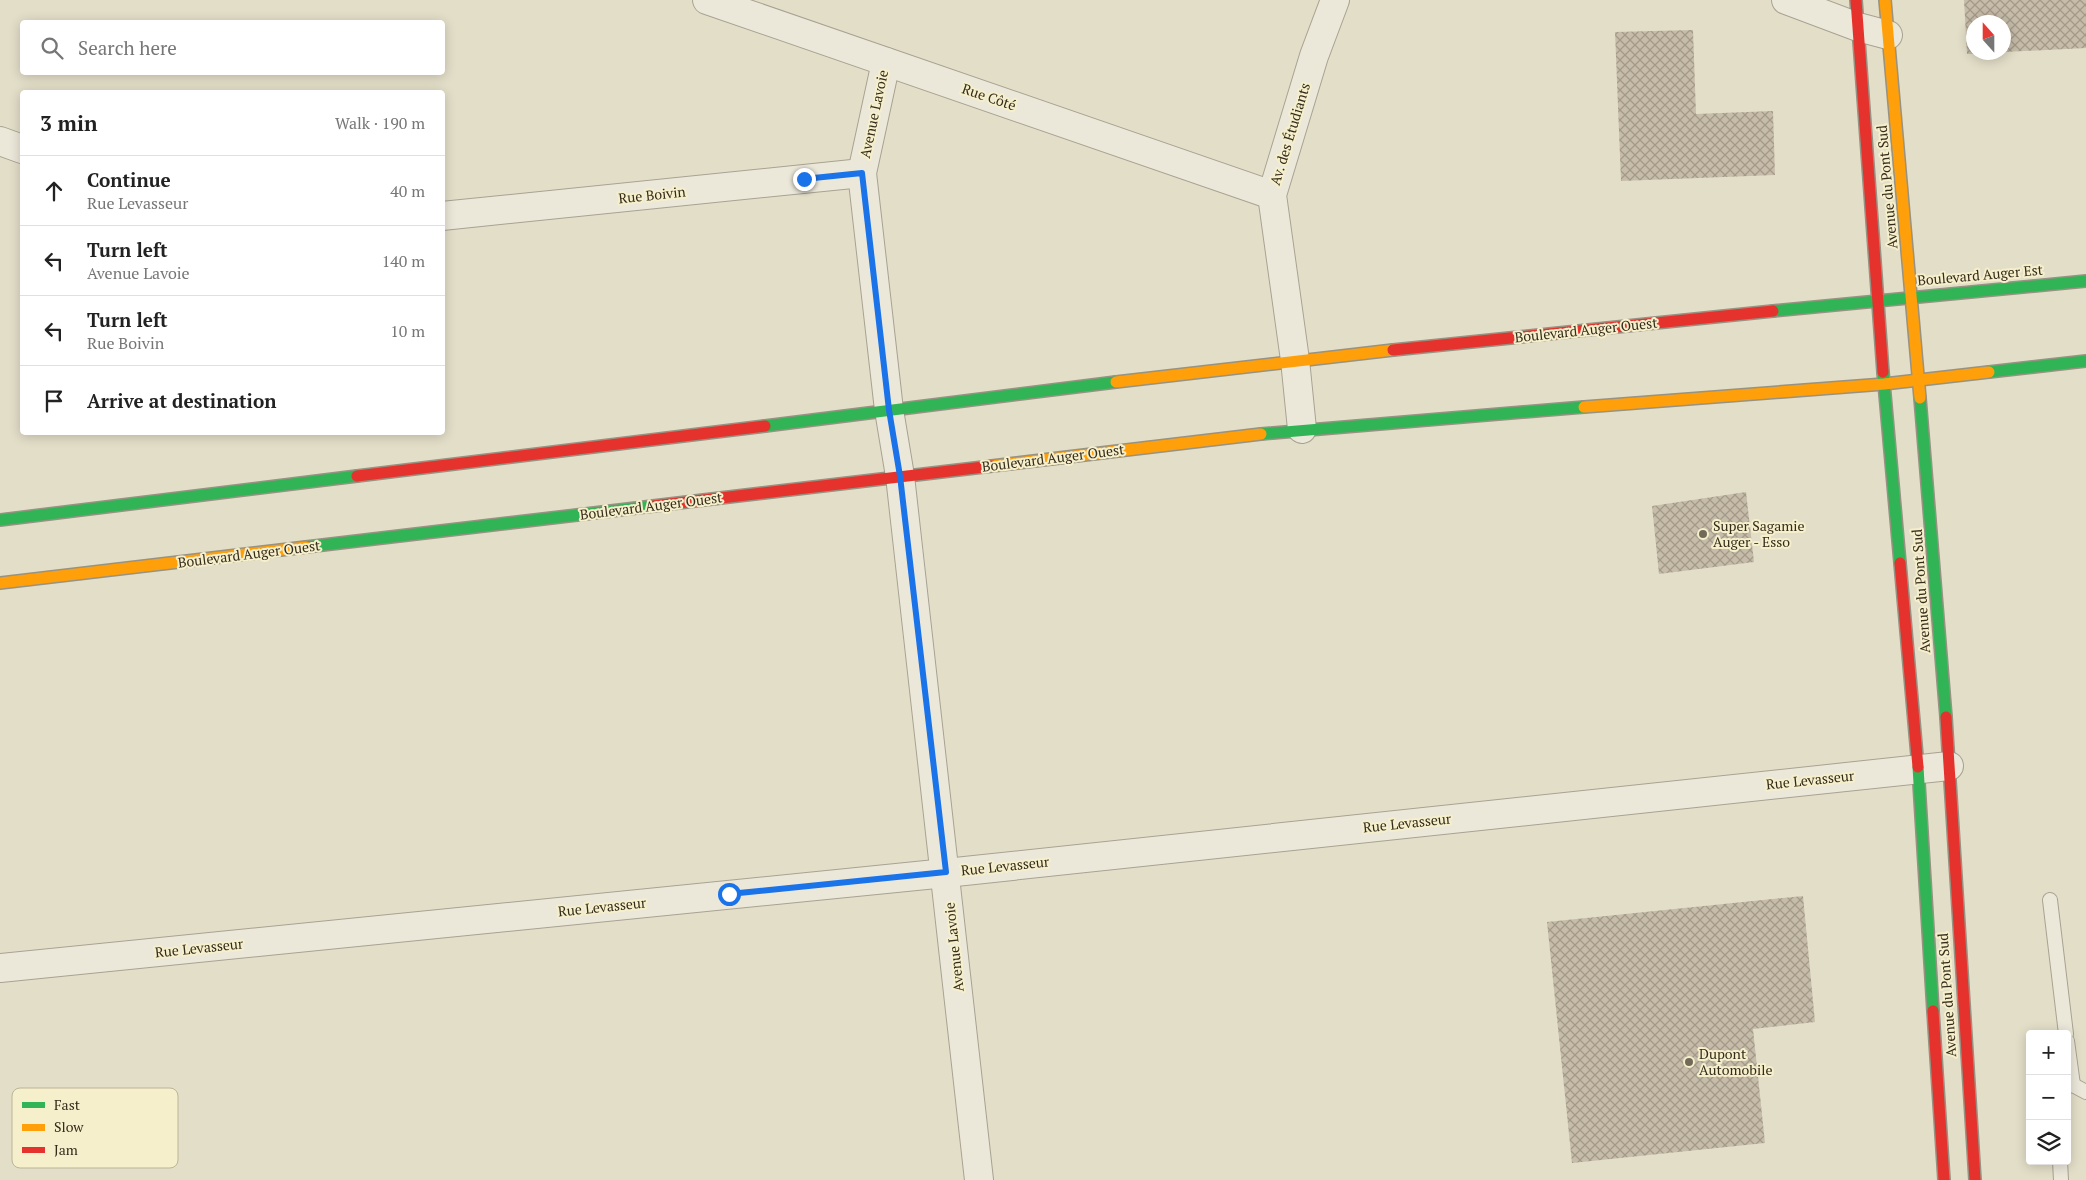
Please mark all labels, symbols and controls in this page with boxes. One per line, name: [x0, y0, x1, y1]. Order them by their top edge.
north arrow: [1966, 15, 2011, 60]
search box: [20, 20, 445, 75]
icon: search: [38, 34, 66, 62]
text: Search here: [78, 35, 177, 60]
street label: Avenue Lavoie: [855, 68, 892, 160]
street label: Rue Côté: [960, 78, 1019, 115]
street label: Av. des Étudiants: [1265, 80, 1314, 187]
text: 3 min: [40, 109, 97, 137]
text: Walk · 190 m: [335, 112, 425, 134]
street label: Avenue du Pont Sud: [1872, 124, 1901, 250]
text: Continue: [87, 167, 171, 192]
route end: [793, 168, 816, 191]
icon: ahead: [40, 177, 68, 205]
text: 40 m: [390, 180, 425, 202]
street label: Rue Boivin: [617, 181, 687, 207]
text: Rue Levasseur: [87, 192, 188, 214]
text: Turn left: [87, 237, 168, 262]
icon: left: [40, 247, 68, 275]
text: 140 m: [382, 250, 425, 272]
street label: Boulevard Auger Est: [1916, 259, 2044, 289]
text: Avenue Lavoie: [87, 262, 190, 284]
text: Turn left: [87, 307, 168, 332]
street label: Boulevard Auger Ouest: [1514, 312, 1659, 346]
icon: left: [40, 317, 68, 345]
text: 10 m: [390, 320, 425, 342]
text: Rue Boivin: [87, 332, 164, 354]
icon: arrive: [40, 387, 68, 415]
text: Arrive at destination: [87, 388, 276, 413]
street label: Boulevard Auger Ouest: [981, 439, 1126, 476]
street label: Boulevard Auger Ouest: [579, 487, 724, 524]
place label: Super Sagamie Auger - Esso: [1713, 516, 1805, 551]
marker: Super Sagamie Auger - Esso: [1697, 528, 1709, 540]
street label: Avenue du Pont Sud: [1907, 528, 1934, 654]
street label: Boulevard Auger Ouest: [177, 535, 322, 572]
street label: Rue Levasseur: [1765, 765, 1856, 794]
street label: Rue Levasseur: [1362, 808, 1453, 837]
street label: Rue Levasseur: [960, 851, 1051, 880]
route start: [718, 883, 741, 906]
street label: Rue Levasseur: [557, 892, 648, 921]
street label: Avenue Lavoie: [939, 901, 968, 993]
street label: Avenue du Pont Sud: [1933, 932, 1960, 1058]
street label: Rue Levasseur: [154, 933, 245, 962]
map controls: [2026, 1030, 2071, 1165]
button: +: [2026, 1030, 2071, 1075]
place label: Dupont Automobile: [1699, 1044, 1772, 1079]
marker: Dupont Automobile: [1683, 1056, 1695, 1068]
button: −: [2026, 1075, 2071, 1120]
legend: [12, 1088, 178, 1168]
text: Fast: [54, 1095, 81, 1114]
text: Slow: [54, 1117, 84, 1136]
button: layers: [2026, 1120, 2071, 1165]
text: Jam: [54, 1140, 78, 1159]

